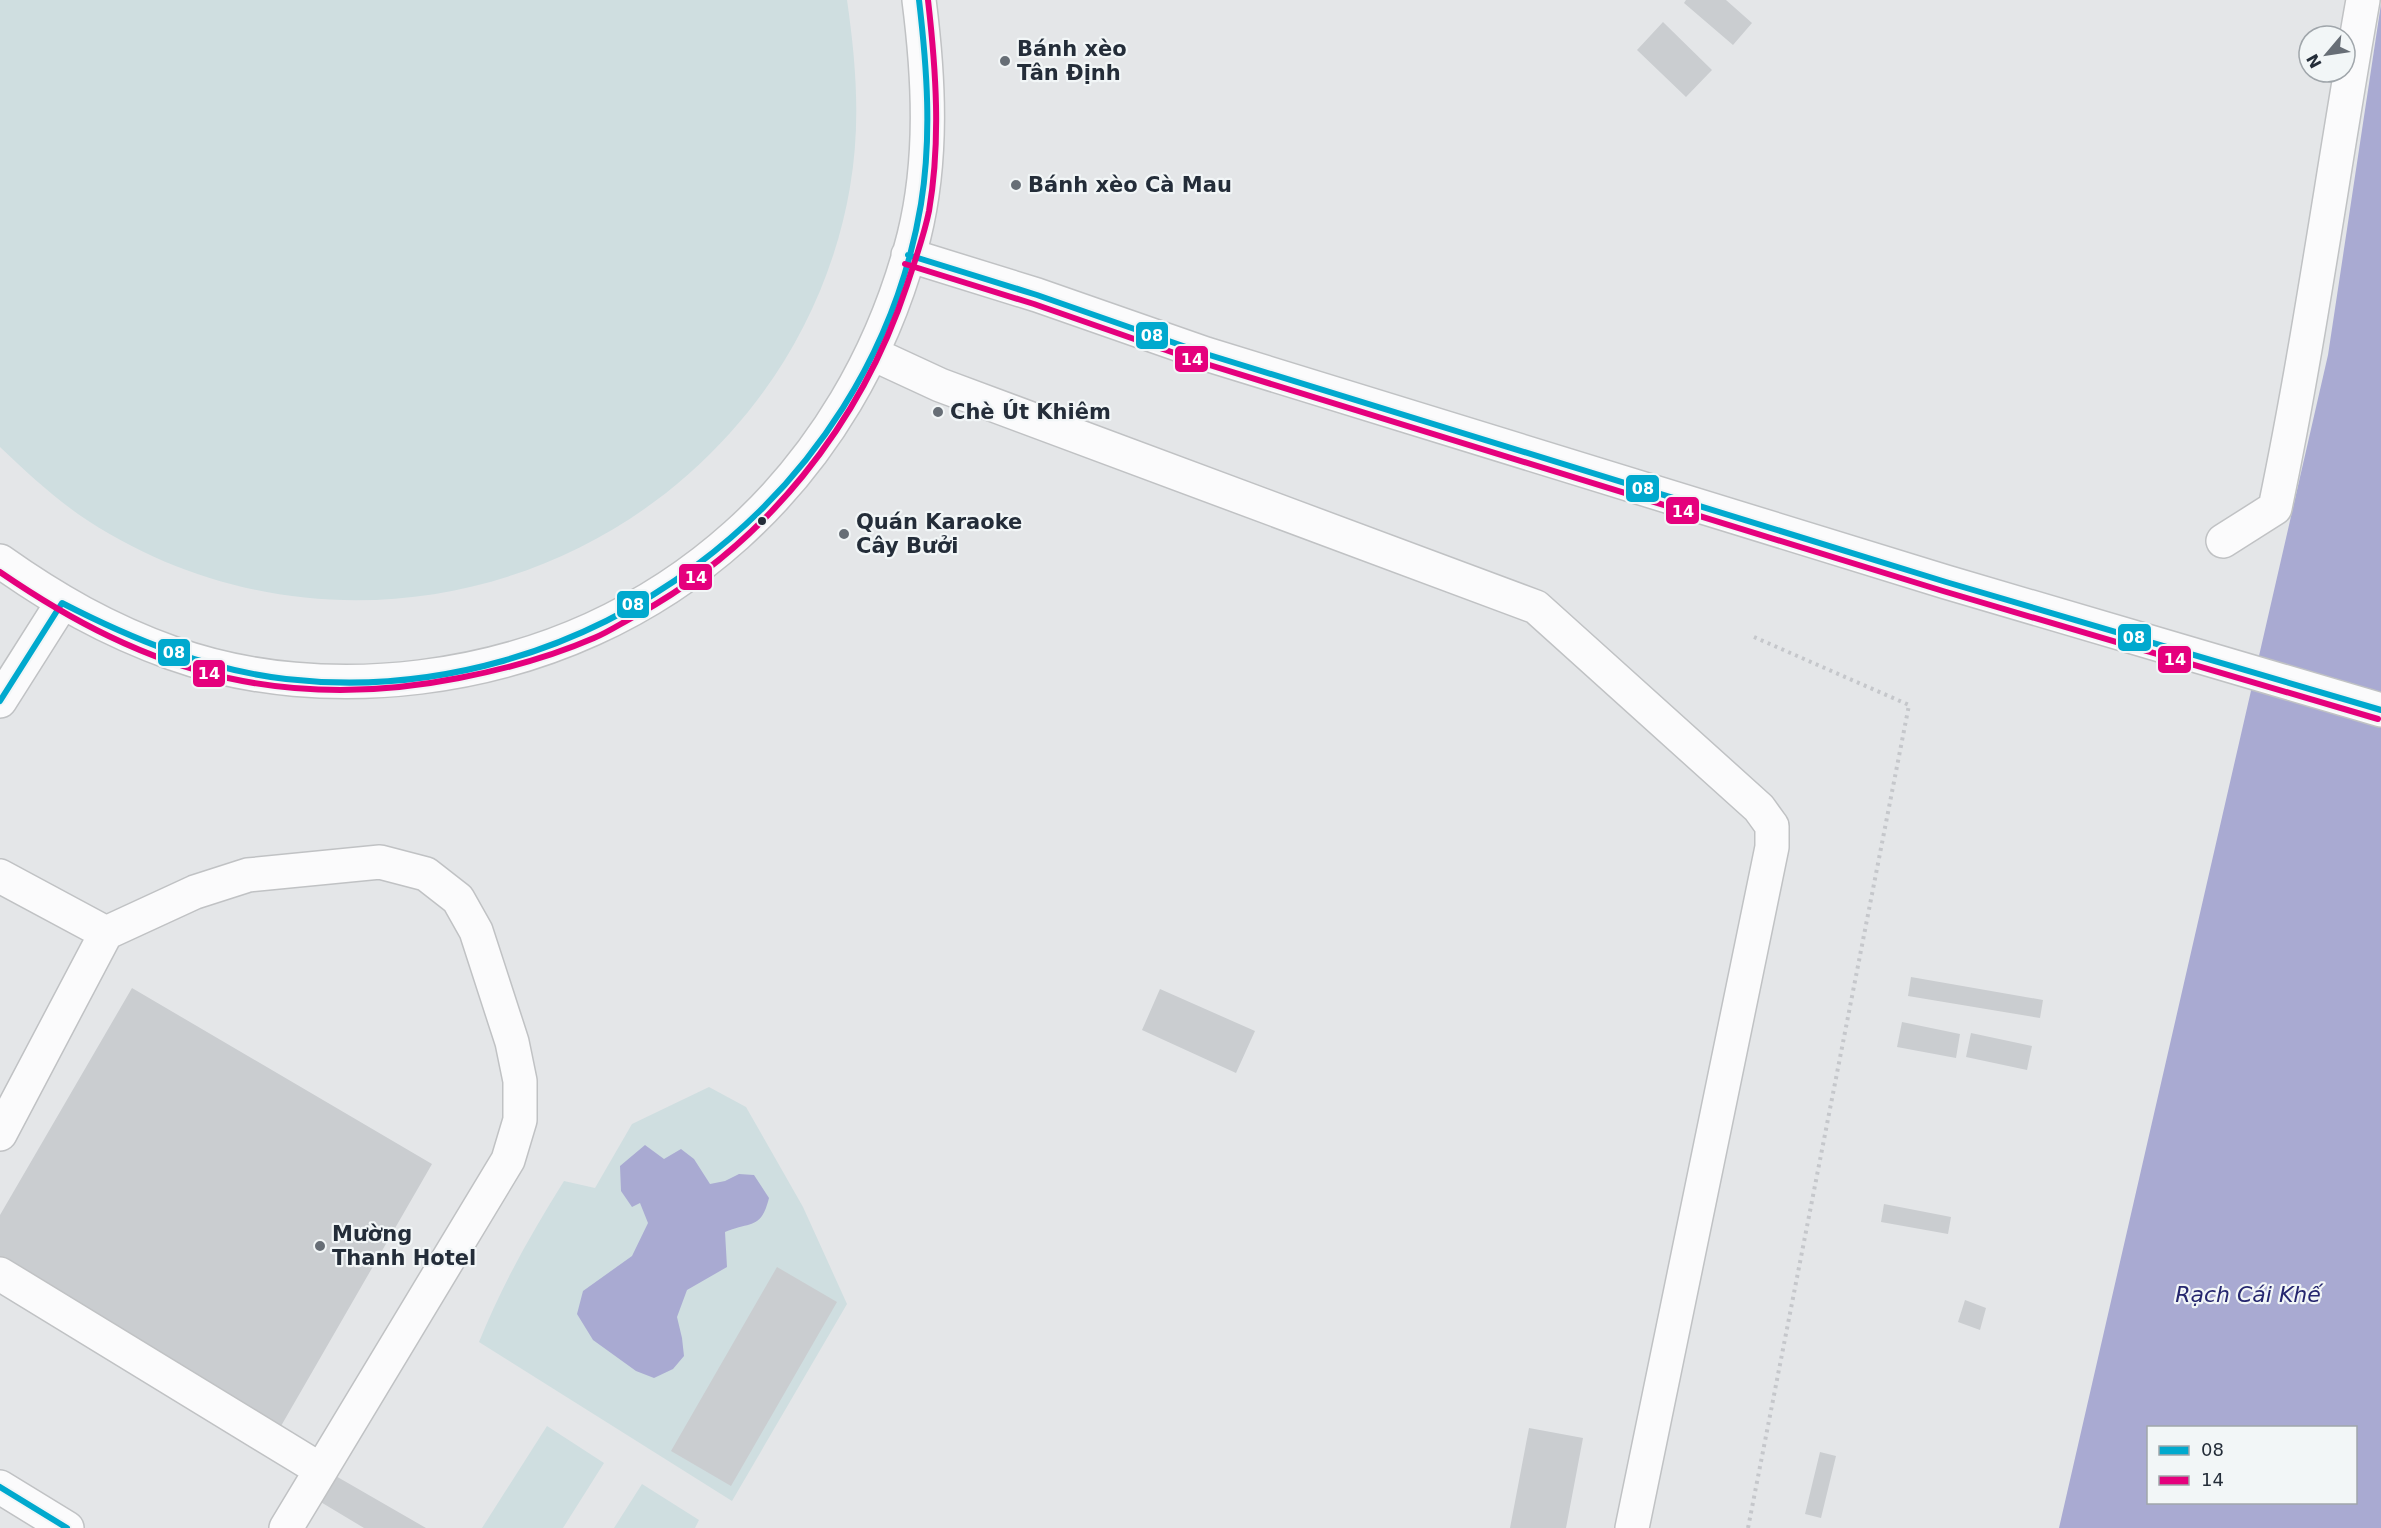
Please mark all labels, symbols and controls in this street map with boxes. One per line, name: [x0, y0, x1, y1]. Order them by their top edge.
north arrow: [2297, 24, 2357, 84]
place label: Bánh xèo Tân Định: [1017, 37, 1127, 85]
text: N: [2303, 51, 2326, 71]
marker: Bánh xèo Tân Định: [998, 54, 1012, 68]
place label: Bánh xèo Cà Mau: [1028, 173, 1232, 197]
marker: Bánh xèo Cà Mau: [1009, 178, 1023, 192]
line badge: 08: [1135, 321, 1169, 350]
text: 08: [1141, 326, 1163, 345]
line badge: 14: [1174, 345, 1209, 373]
text: 14: [1181, 350, 1203, 369]
place label: Chè Út Khiêm: [950, 399, 1111, 424]
marker: Chè Út Khiêm: [931, 405, 945, 419]
line badge: 08: [1625, 474, 1660, 503]
text: 08: [1632, 479, 1654, 498]
line badge: 14: [1665, 496, 1700, 525]
text: 14: [1672, 502, 1694, 521]
place label: Quán Karaoke Cây Bưởi: [856, 510, 1022, 558]
unlabelled marker: [756, 515, 768, 527]
marker: Quán Karaoke Cây Bưởi: [837, 527, 851, 541]
line badge: 14: [678, 563, 713, 591]
text: 14: [685, 568, 707, 587]
line badge: 08: [616, 590, 650, 619]
text: 08: [622, 595, 644, 614]
line badge: 08: [2117, 623, 2152, 652]
text: 08: [2123, 628, 2145, 647]
line badge: 08: [157, 638, 191, 667]
text: 08: [163, 643, 185, 662]
line badge: 14: [2157, 645, 2192, 674]
text: 14: [2164, 650, 2186, 669]
line badge: 14: [192, 659, 226, 688]
text: 14: [198, 664, 220, 683]
place label: Mường Thanh Hotel: [332, 1222, 476, 1270]
marker: Mường Thanh Hotel: [313, 1239, 327, 1253]
water label: Rạch Cái Khế: [2175, 1282, 2324, 1307]
legend: [2147, 1426, 2357, 1504]
text: 08: [2201, 1439, 2224, 1460]
text: 14: [2201, 1469, 2224, 1490]

